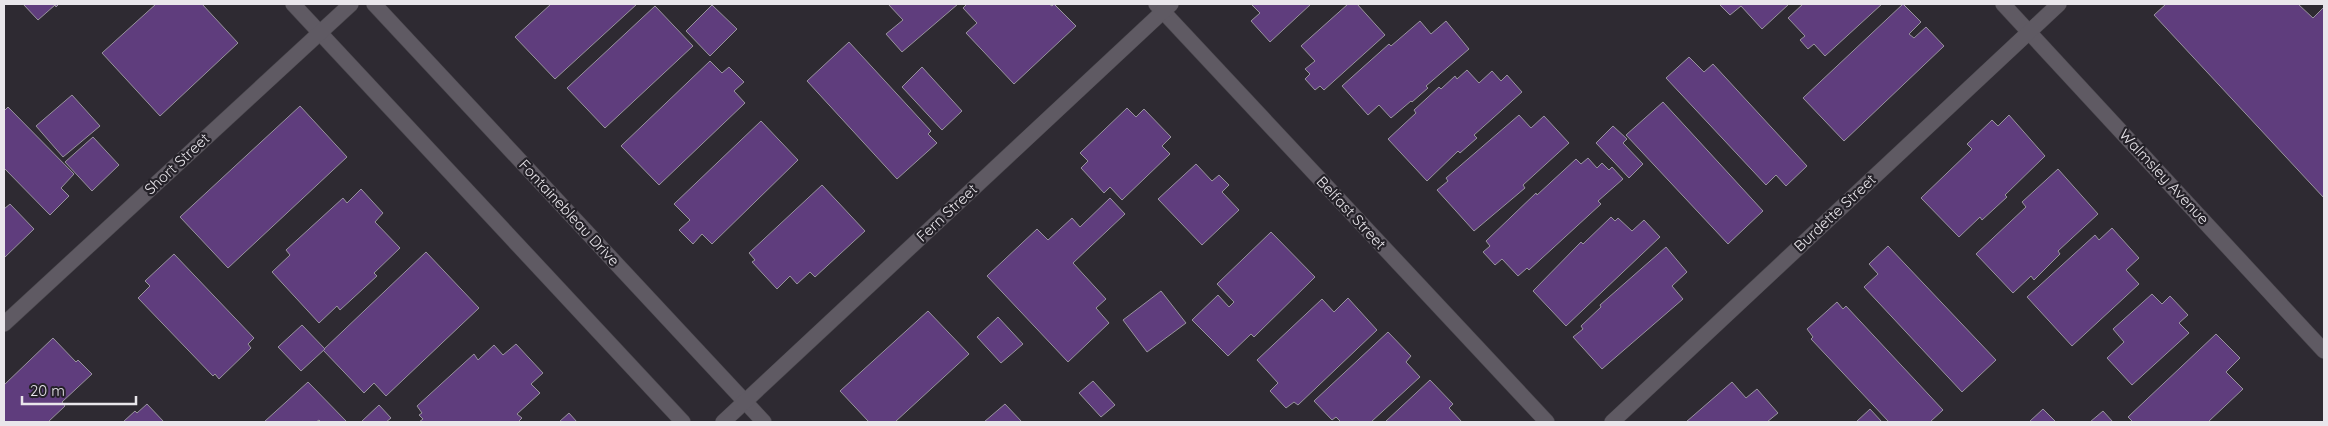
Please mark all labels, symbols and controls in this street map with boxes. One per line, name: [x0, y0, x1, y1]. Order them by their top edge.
street label: Walmsley Avenue: [2115, 125, 2213, 228]
street label: Short Street: [140, 129, 213, 199]
street label: Fontainebleau Drive: [515, 155, 624, 270]
street label: Burdette Street: [1790, 170, 1880, 255]
street label: Belfast Street: [1313, 172, 1390, 253]
street label: Fern Street: [912, 180, 981, 246]
scale bar: [22, 374, 136, 406]
text: 20 m: [30, 381, 65, 400]

